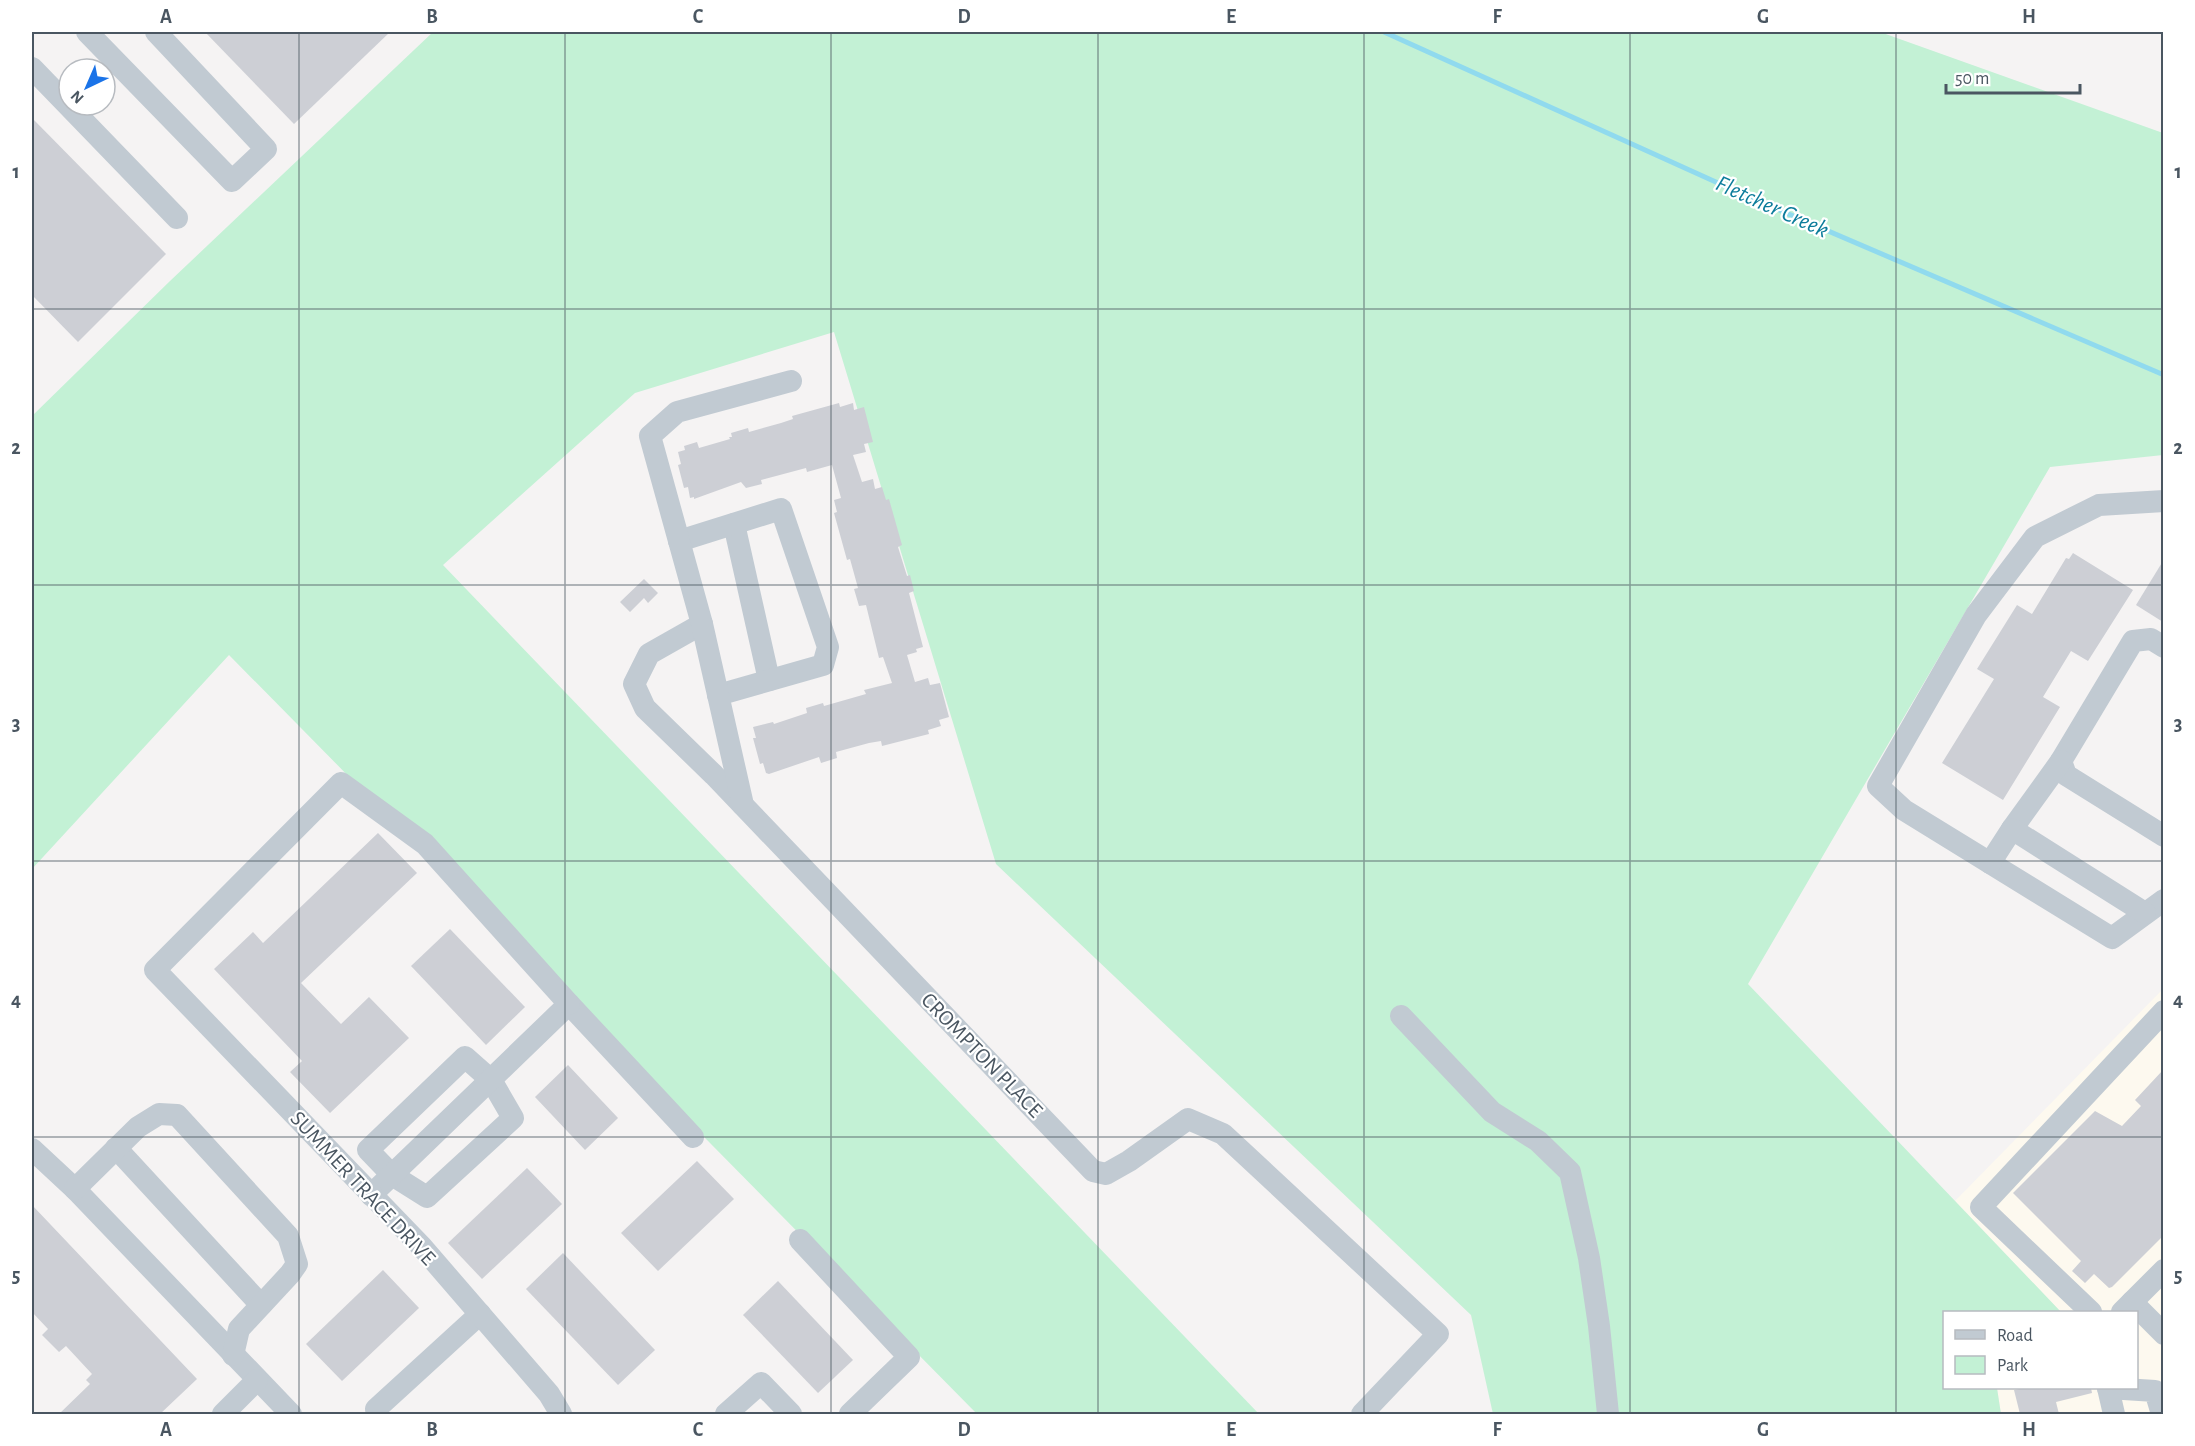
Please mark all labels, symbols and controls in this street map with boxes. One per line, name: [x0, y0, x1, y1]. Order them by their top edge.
text: A: [160, 7, 172, 27]
text: B: [426, 7, 438, 27]
text: C: [693, 7, 704, 27]
text: D: [957, 7, 971, 27]
text: E: [1226, 7, 1236, 27]
text: F: [1492, 7, 1502, 27]
text: G: [1757, 7, 1769, 27]
text: H: [2022, 7, 2036, 27]
north arrow: [57, 57, 117, 117]
scale bar: [1946, 57, 2080, 95]
text: 50 m: [1955, 70, 1989, 88]
text: N: [68, 87, 87, 107]
text: 1: [12, 162, 20, 182]
text: 1: [2174, 162, 2182, 182]
water label: Fletcher Creek: [1712, 171, 1832, 243]
text: 2: [11, 438, 21, 458]
text: 2: [2173, 438, 2183, 458]
text: 3: [12, 714, 20, 734]
text: 3: [2174, 714, 2182, 734]
street label: CROMPTON PLACE: [917, 988, 1047, 1122]
text: 4: [11, 990, 21, 1010]
text: 4: [2173, 990, 2183, 1010]
street label: SUMMER TRACE DRIVE: [286, 1107, 440, 1269]
text: 5: [12, 1266, 20, 1286]
text: 5: [2174, 1266, 2182, 1286]
legend: [1943, 1311, 2138, 1389]
text: Road: [1997, 1327, 2033, 1345]
text: Park: [1997, 1357, 2029, 1375]
text: A: [160, 1420, 172, 1440]
text: B: [426, 1420, 438, 1440]
text: C: [693, 1420, 704, 1440]
text: D: [957, 1420, 971, 1440]
text: E: [1226, 1420, 1236, 1440]
text: F: [1492, 1420, 1502, 1440]
text: G: [1757, 1420, 1769, 1440]
text: H: [2022, 1420, 2036, 1440]

